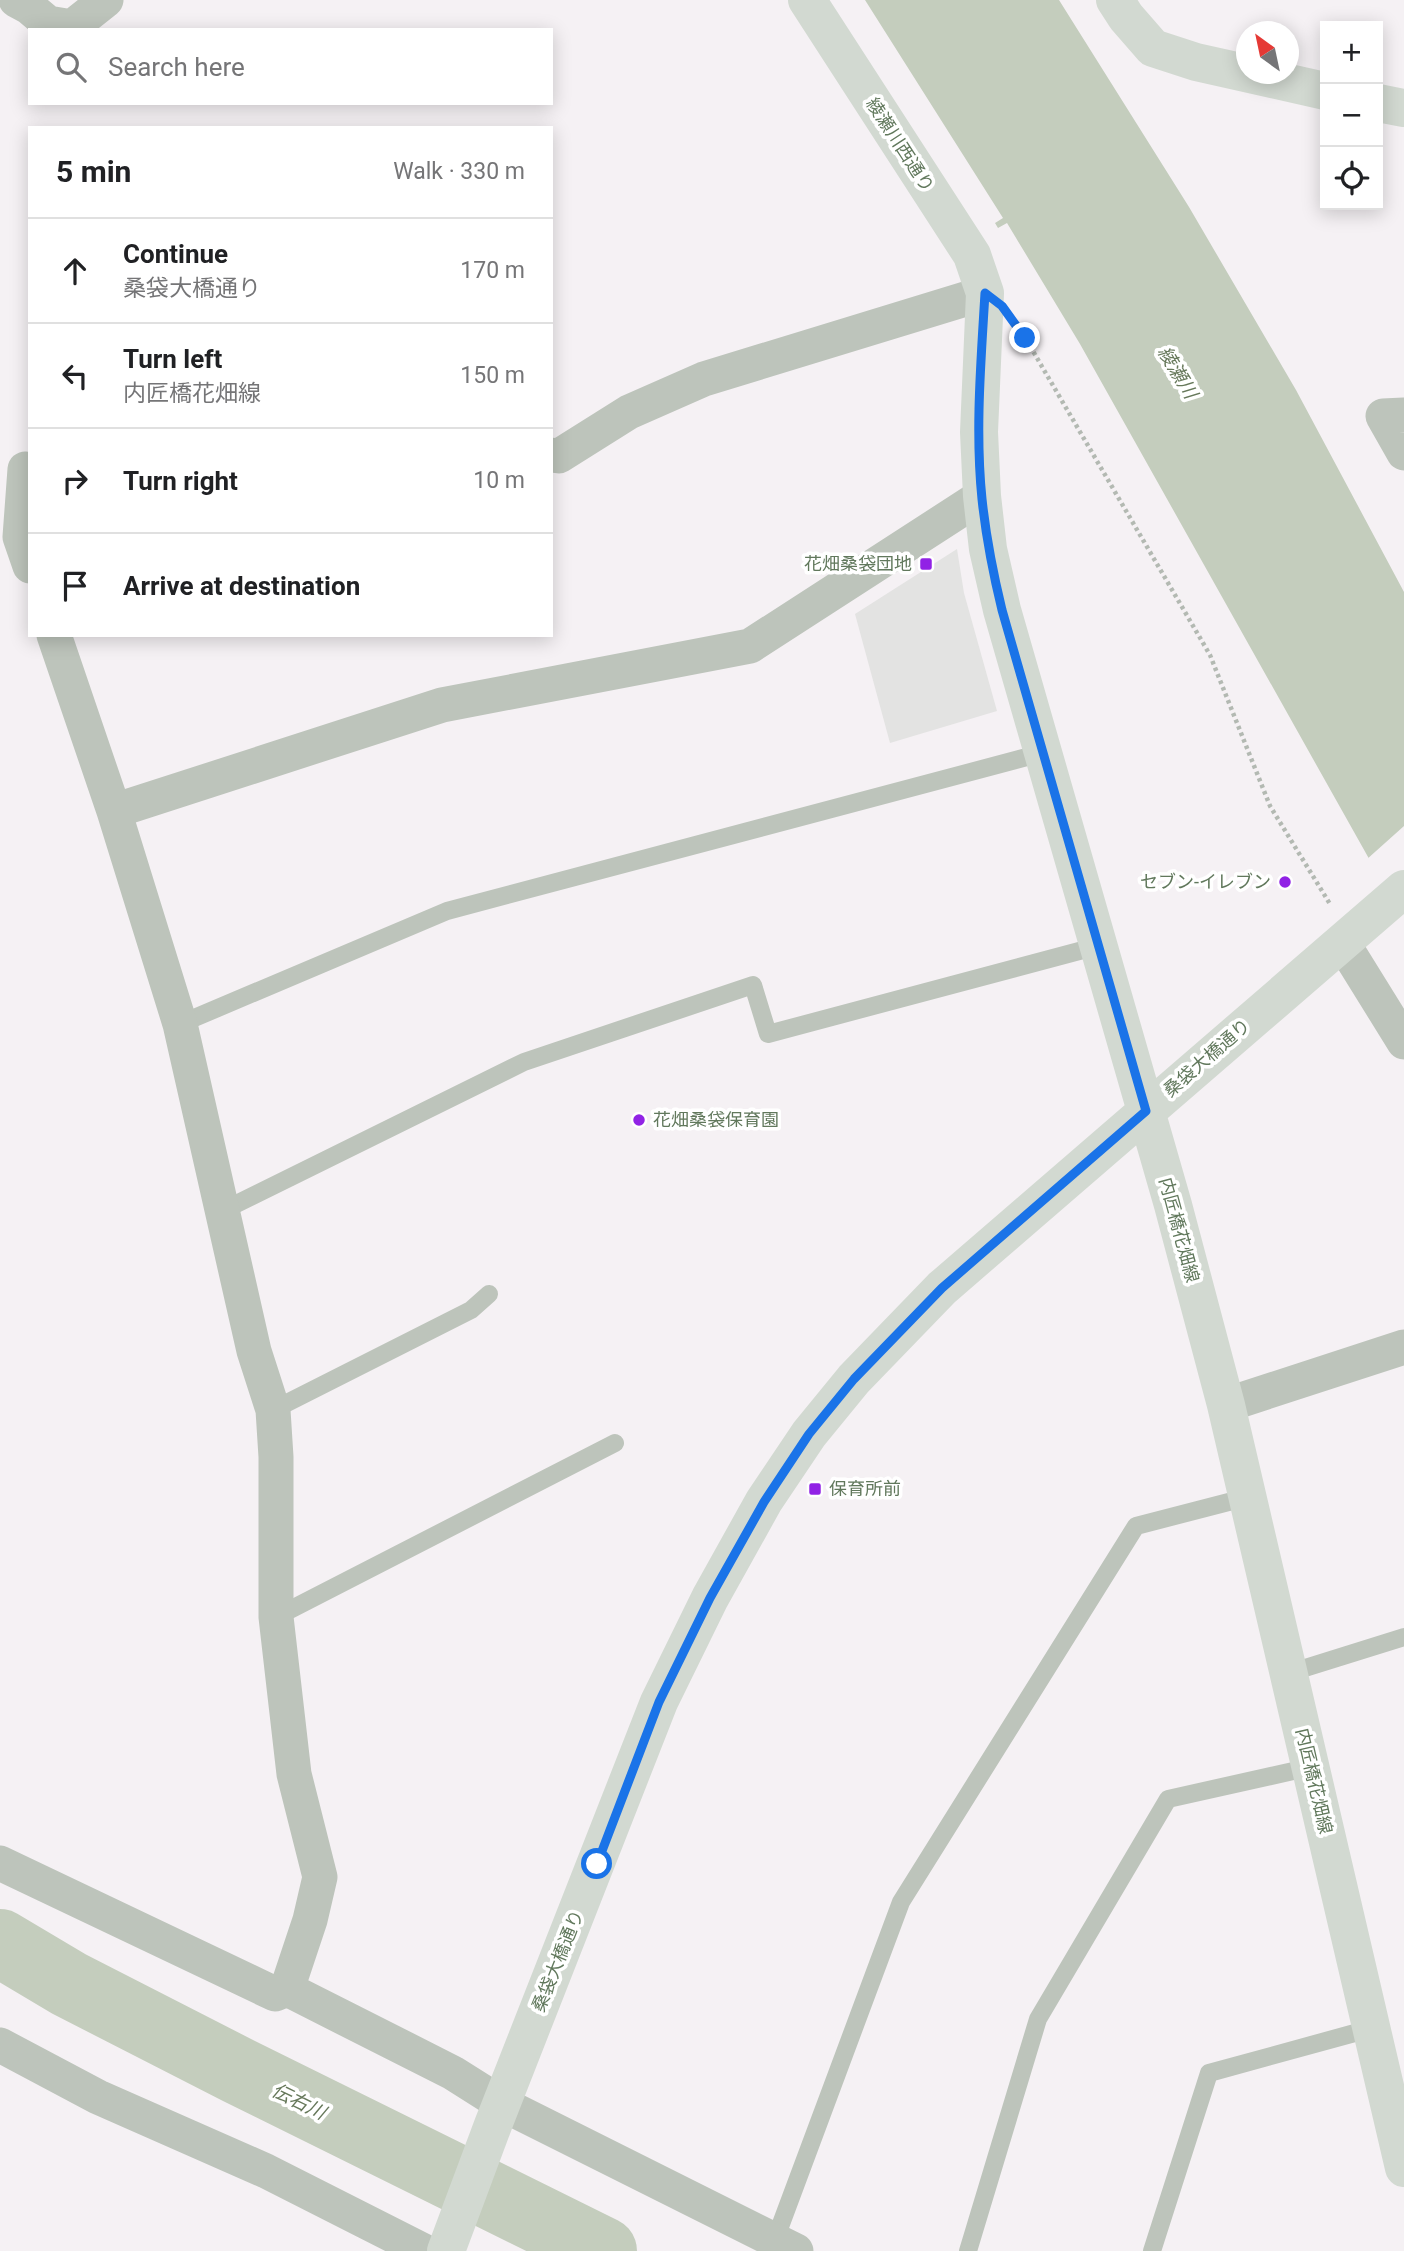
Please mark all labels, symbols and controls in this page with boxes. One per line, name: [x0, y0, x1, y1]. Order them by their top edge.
north arrow: [1236, 21, 1299, 84]
map controls: [1320, 21, 1383, 210]
button: +: [1320, 21, 1383, 84]
search box: [28, 28, 553, 105]
icon: search: [52, 48, 90, 86]
text: Search here: [108, 52, 245, 82]
button: −: [1320, 84, 1383, 147]
street label: 綾瀬川西通り: [862, 94, 939, 196]
button: locate: [1320, 147, 1383, 210]
text: 5 min: [56, 154, 131, 189]
text: Walk · 330 m: [393, 158, 525, 185]
text: Continue: [123, 239, 228, 269]
icon: ahead: [56, 252, 94, 290]
text: 170 m: [460, 257, 525, 284]
text: 桑袋大橋通り: [123, 275, 261, 302]
route end: [1009, 322, 1040, 353]
water label: 綾瀬川: [1153, 342, 1203, 404]
text: Turn left: [123, 344, 222, 374]
icon: left: [56, 357, 94, 395]
text: 150 m: [460, 362, 525, 389]
text: 内匠橋花畑線: [123, 380, 261, 407]
icon: right: [56, 462, 94, 500]
text: Turn right: [123, 466, 238, 496]
text: 10 m: [473, 467, 525, 494]
place label: 花畑桑袋団地: [804, 553, 912, 574]
marker: 花畑桑袋団地: [918, 556, 934, 572]
icon: arrive: [56, 567, 94, 605]
text: Arrive at destination: [123, 571, 360, 601]
place label: セブン-イレブン: [1140, 871, 1271, 892]
marker: セブン-イレブン: [1277, 874, 1293, 890]
street label: 桑袋大橋通り: [1159, 1014, 1254, 1101]
place label: 花畑桑袋保育園: [653, 1109, 779, 1130]
marker: 花畑桑袋保育園: [631, 1112, 647, 1128]
street label: 内匠橋花畑線: [1155, 1175, 1204, 1285]
place label: 保育所前: [829, 1478, 901, 1499]
marker: 保育所前: [807, 1481, 823, 1497]
street label: 内匠橋花畑線: [1292, 1726, 1337, 1836]
route start: [581, 1848, 612, 1879]
street label: 桑袋大橋通り: [528, 1907, 588, 2015]
water label: 伝右川: [268, 2079, 331, 2125]

